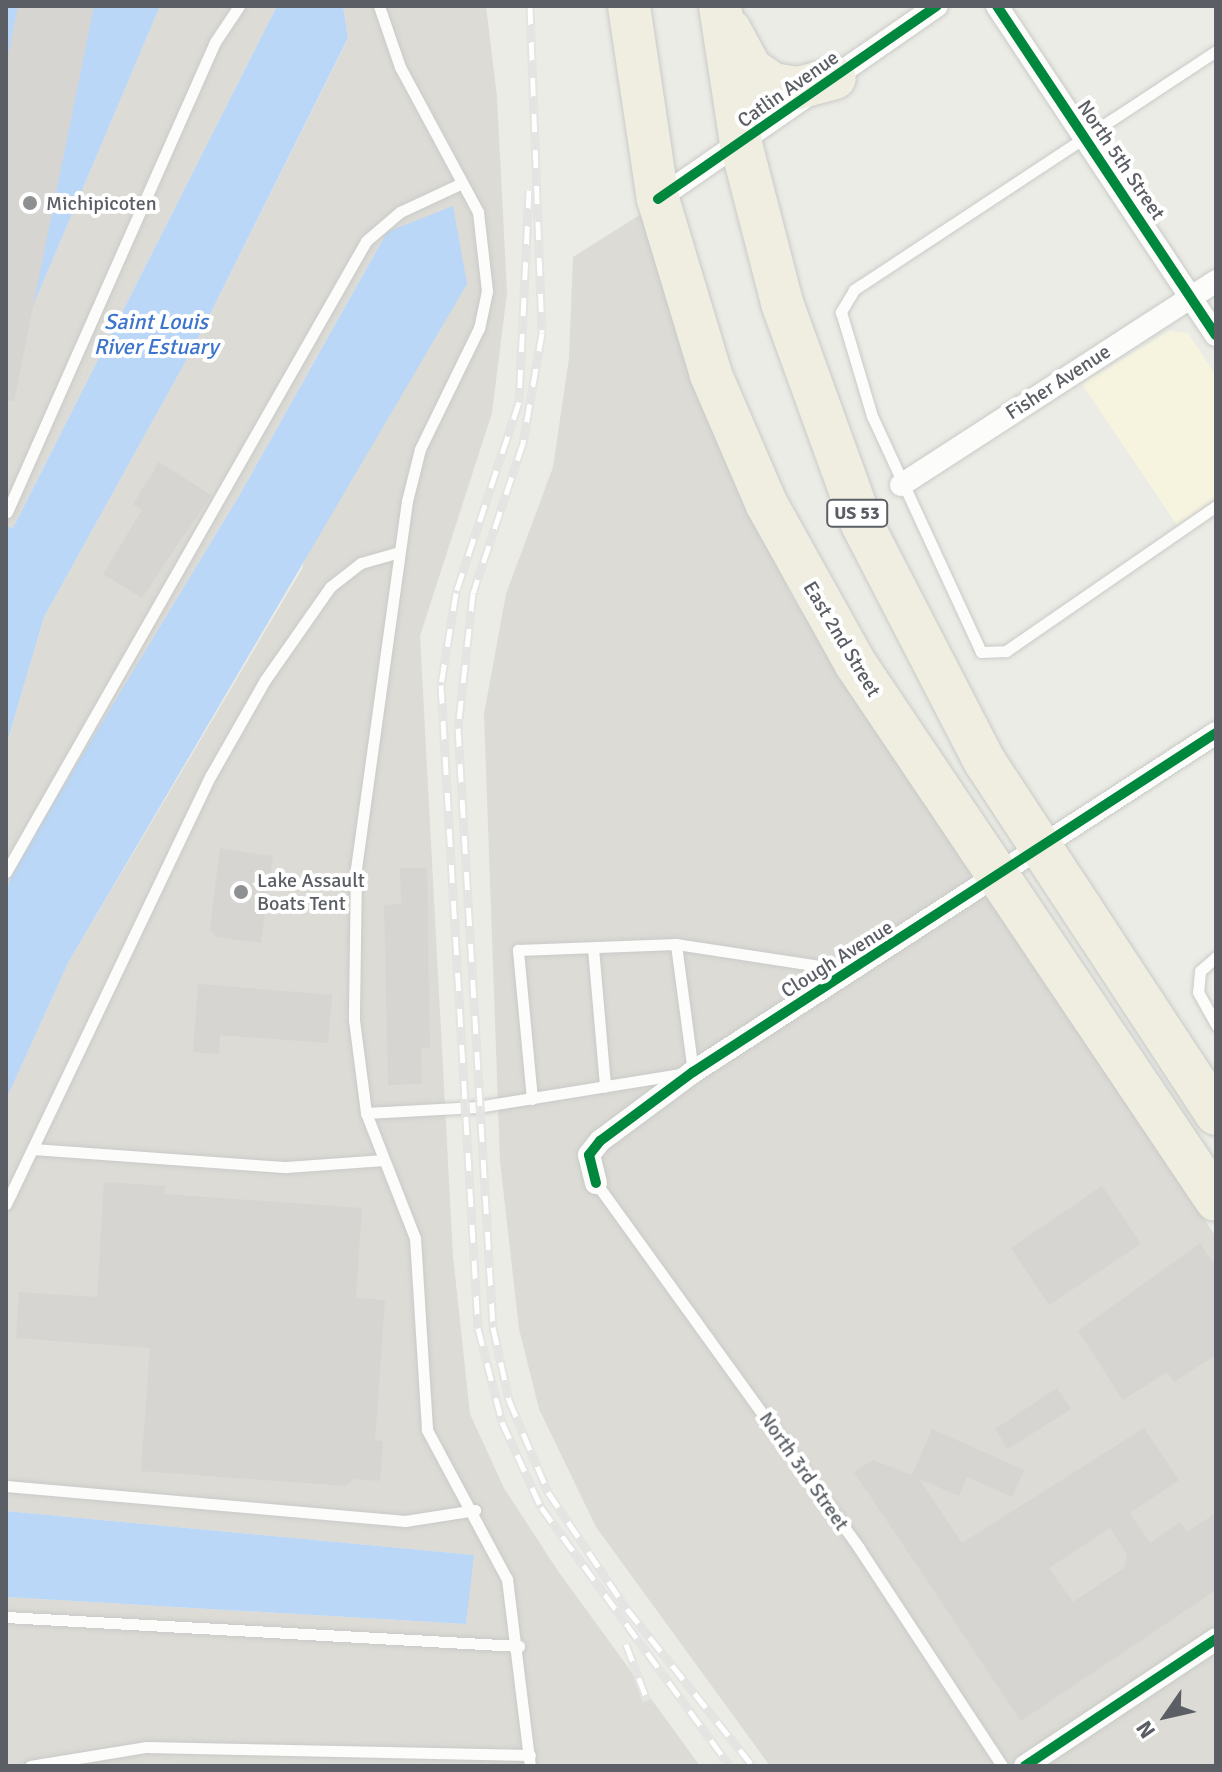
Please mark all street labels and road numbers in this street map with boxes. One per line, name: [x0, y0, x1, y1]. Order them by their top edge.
street label: Catlin Avenue: [733, 45, 843, 133]
street label: North 5th Street: [1072, 96, 1170, 224]
street label: Fisher Avenue: [1001, 339, 1115, 425]
road number: US 53: [825, 499, 889, 527]
street label: East 2nd Street: [798, 577, 886, 701]
street label: Clough Avenue: [777, 915, 897, 1003]
street label: North 3rd Street: [754, 1407, 854, 1535]

